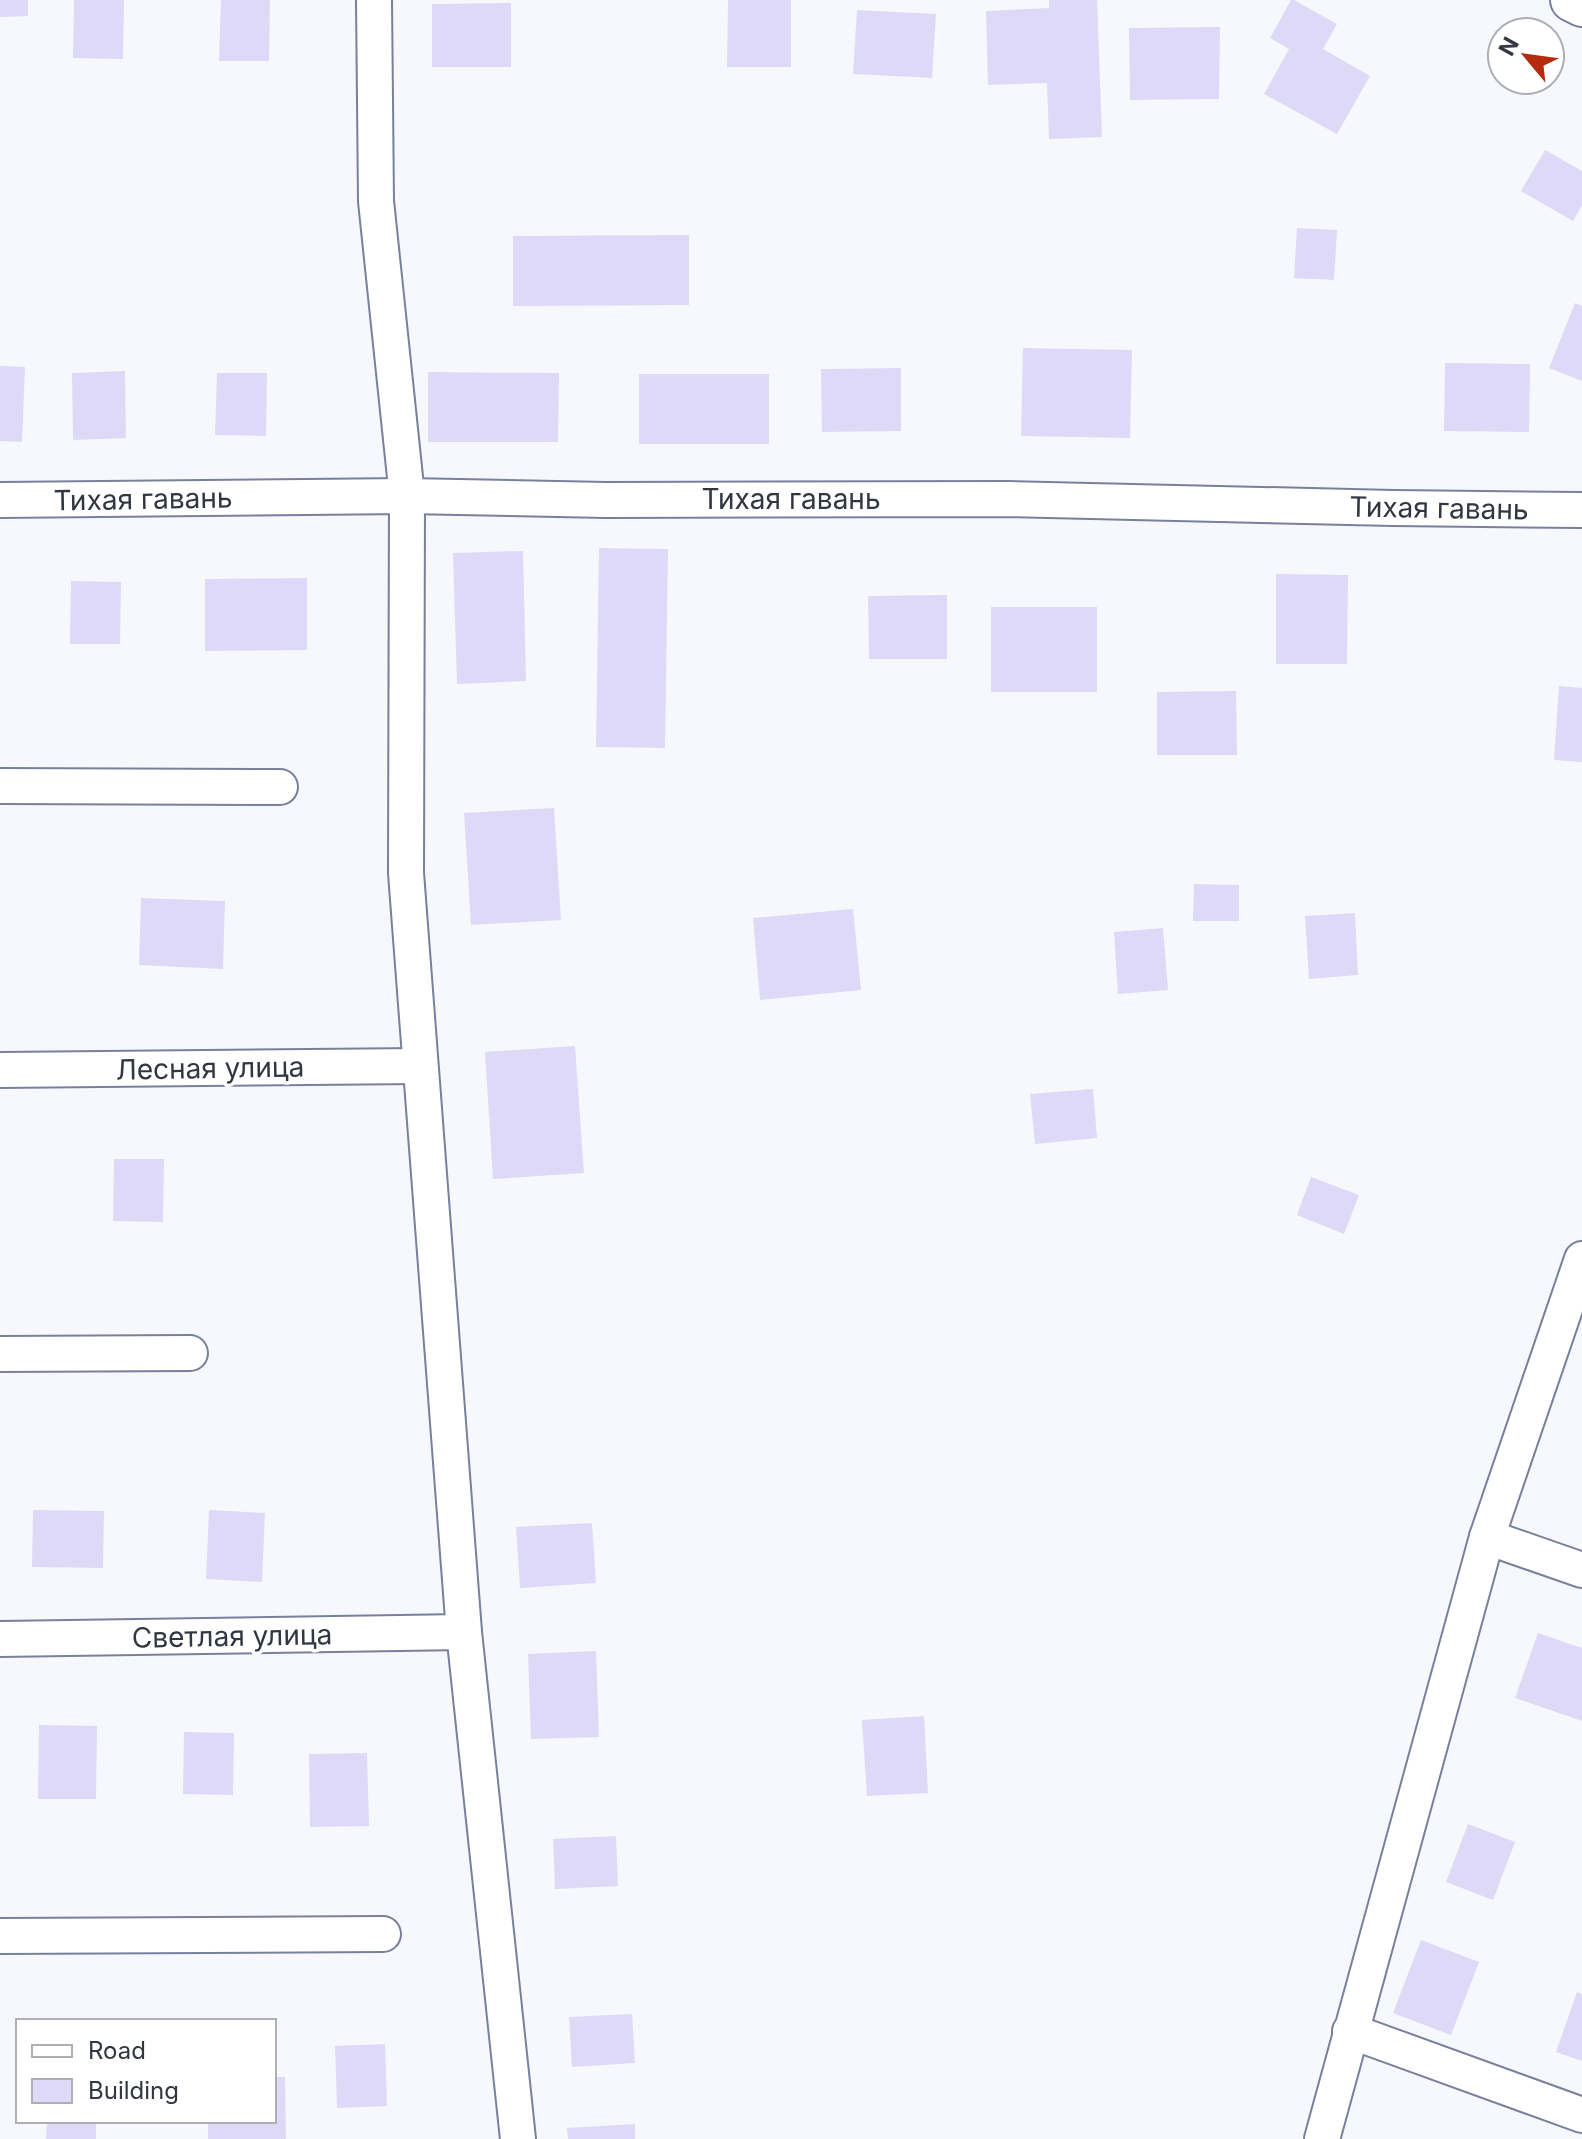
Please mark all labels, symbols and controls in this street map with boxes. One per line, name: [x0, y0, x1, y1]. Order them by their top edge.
north arrow: [1486, 16, 1566, 96]
text: N: [1493, 33, 1524, 60]
street label: Тихая гавань: [53, 480, 233, 518]
street label: Тихая гавань: [701, 482, 881, 516]
street label: Тихая гавань: [1349, 489, 1529, 527]
street label: Лесная улица: [115, 1049, 305, 1087]
street label: Светлая улица: [131, 1617, 333, 1655]
legend: [16, 2019, 276, 2123]
text: Road: [88, 2036, 146, 2065]
text: Building: [88, 2076, 179, 2105]

